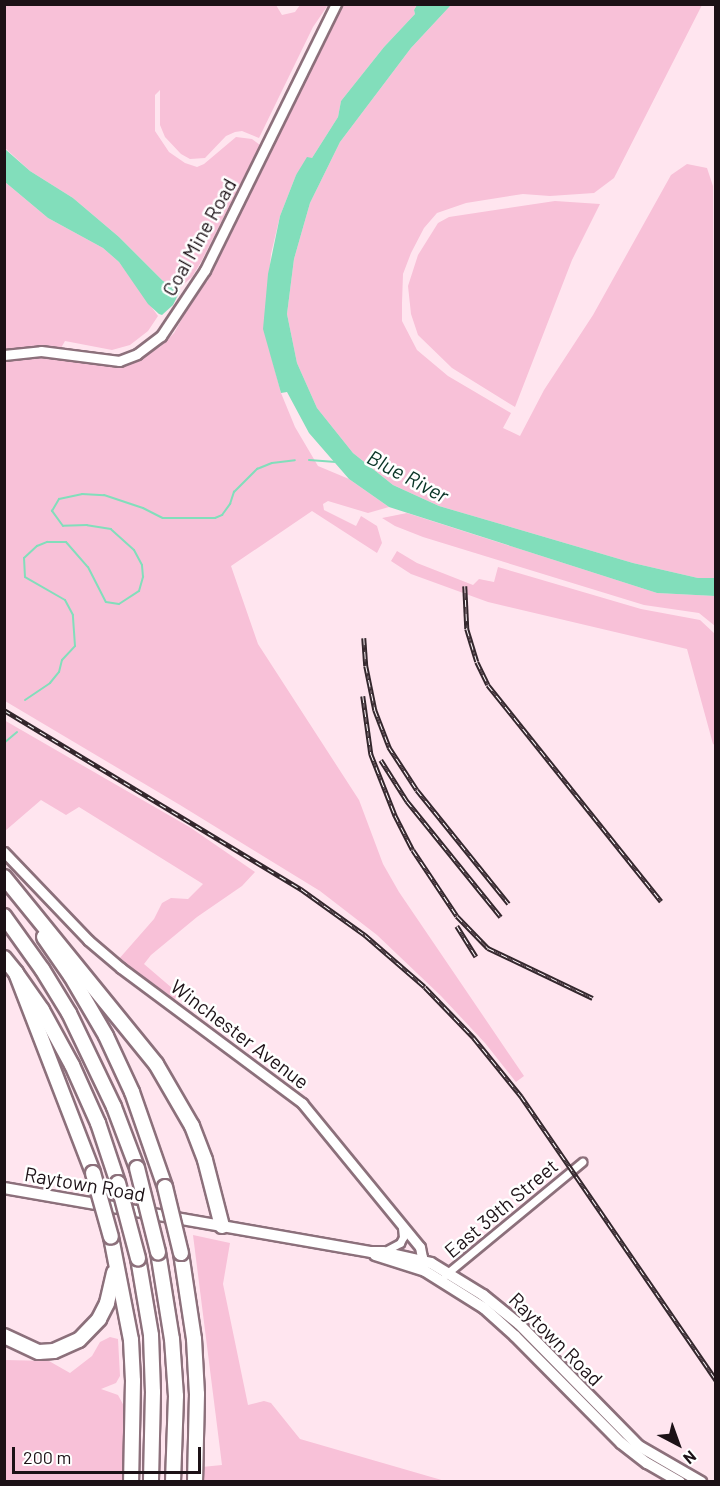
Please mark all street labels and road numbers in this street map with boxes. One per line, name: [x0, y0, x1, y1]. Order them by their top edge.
street label: Coal Mine Road: [157, 174, 241, 300]
street label: Winchester Avenue: [166, 974, 314, 1094]
street label: East 39th Street: [439, 1154, 563, 1262]
street label: Raytown Road: [23, 1162, 147, 1206]
street label: Raytown Road: [504, 1287, 608, 1391]

